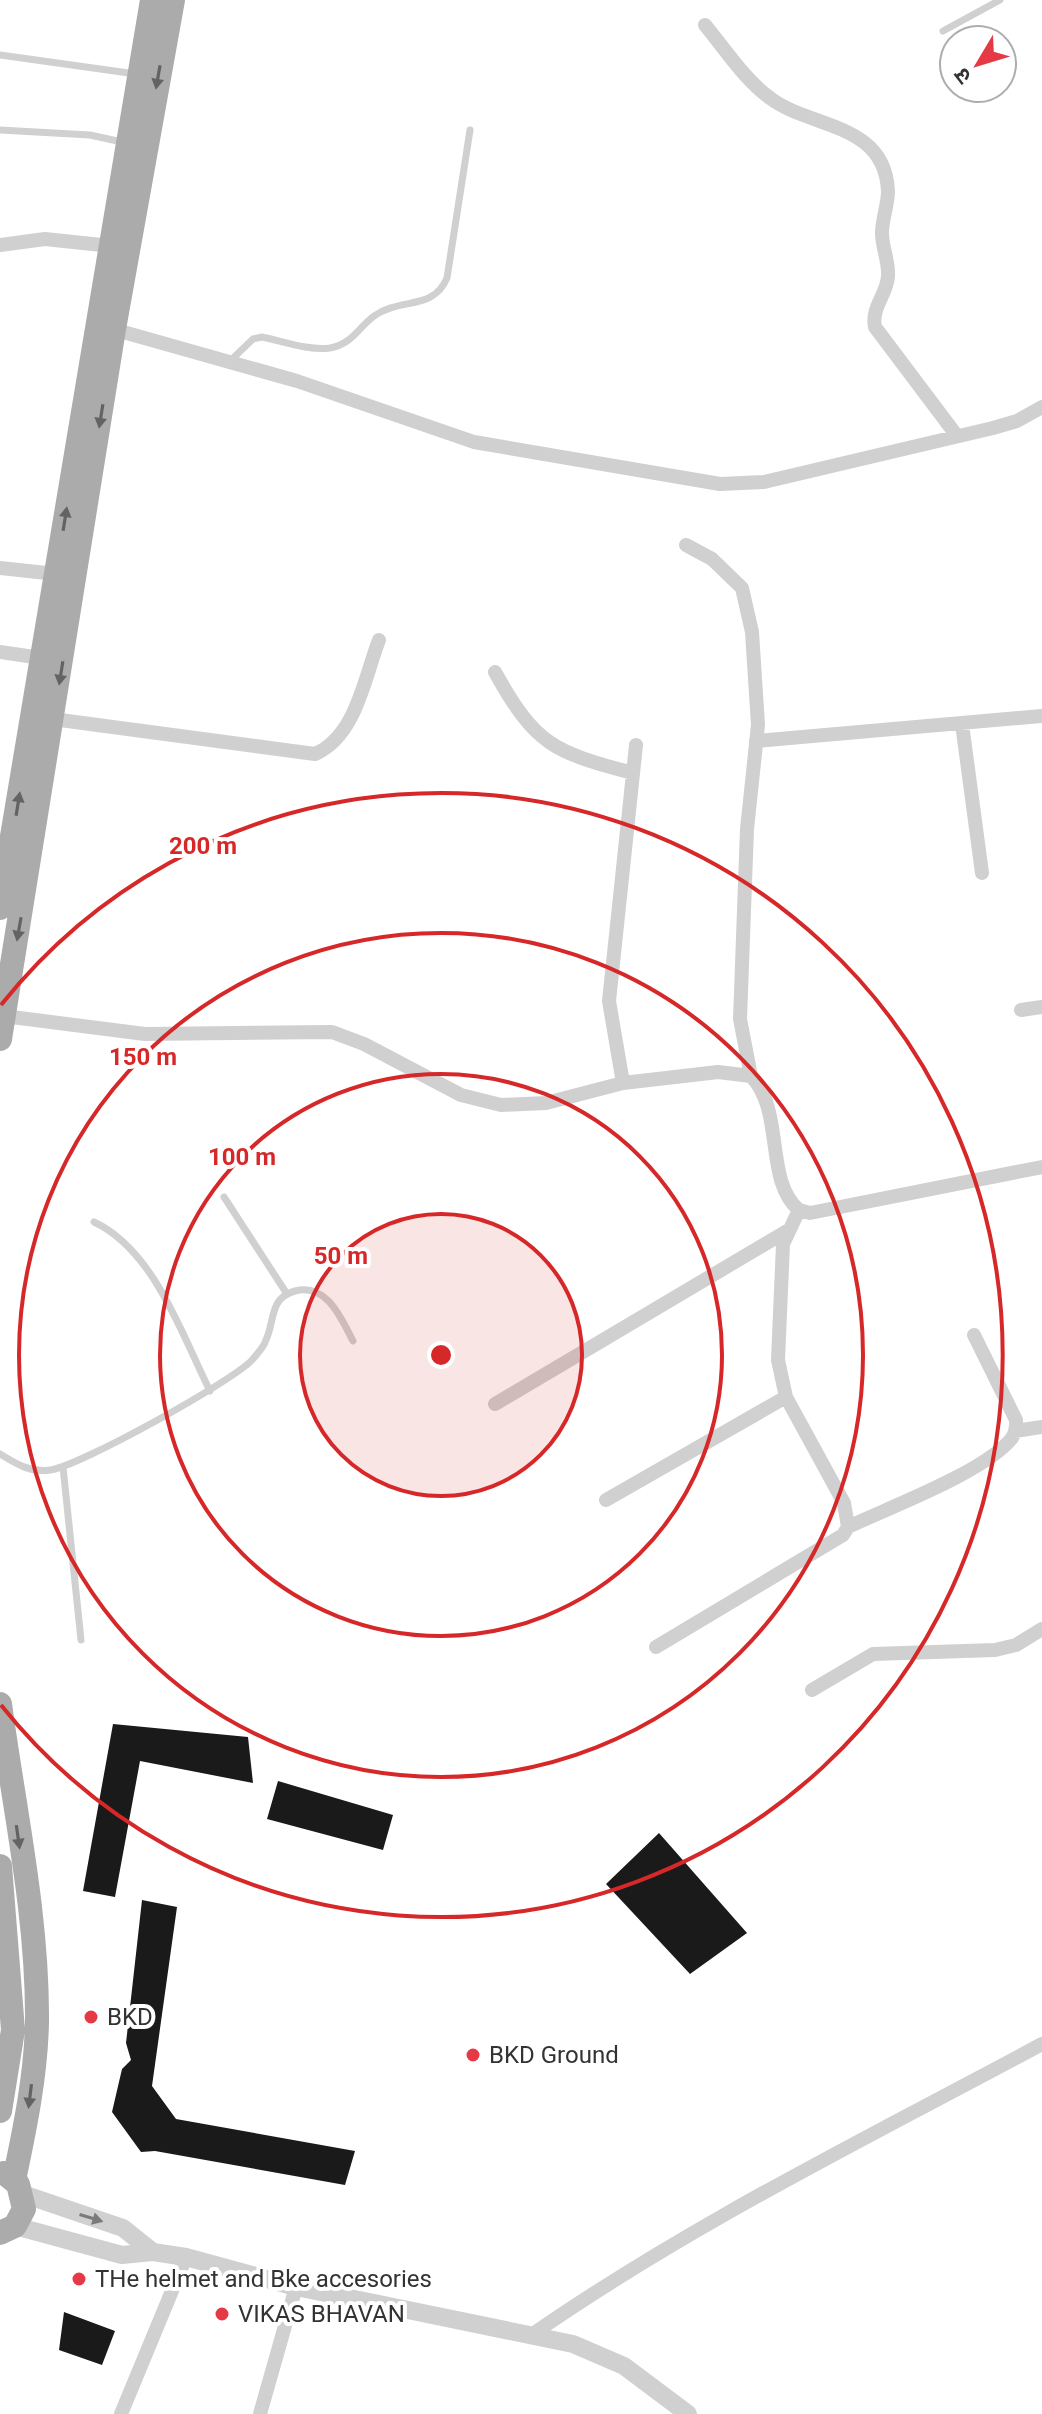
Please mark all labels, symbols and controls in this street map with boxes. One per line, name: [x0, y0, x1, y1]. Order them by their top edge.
north arrow: [938, 24, 1018, 104]
text: उ: [948, 62, 976, 89]
one-way arrow: [151, 64, 164, 89]
one-way arrow: [94, 404, 107, 429]
one-way arrow: [59, 507, 71, 532]
one-way arrow: [54, 661, 67, 686]
one-way arrow: [12, 791, 25, 816]
text: 200 m: [169, 832, 237, 860]
one-way arrow: [12, 917, 24, 942]
text: 150 m: [109, 1043, 177, 1071]
text: 100 m: [208, 1143, 276, 1171]
text: 50 m: [314, 1242, 368, 1270]
centre of rings: [427, 1341, 455, 1369]
one-way arrow: [12, 1825, 25, 1850]
place label: BKD: [107, 2003, 153, 2031]
marker: BKD: [82, 2008, 100, 2026]
place label: BKD Ground: [489, 2041, 619, 2069]
marker: BKD Ground: [464, 2046, 482, 2064]
one-way arrow: [23, 2083, 36, 2108]
one-way arrow: [79, 2212, 103, 2225]
place label: THe helmet and Bke accesories: [95, 2265, 432, 2293]
marker: THe helmet and Bke accesories: [70, 2270, 88, 2288]
place label: VIKAS BHAVAN: [238, 2300, 405, 2328]
marker: VIKAS BHAVAN: [213, 2305, 231, 2323]

